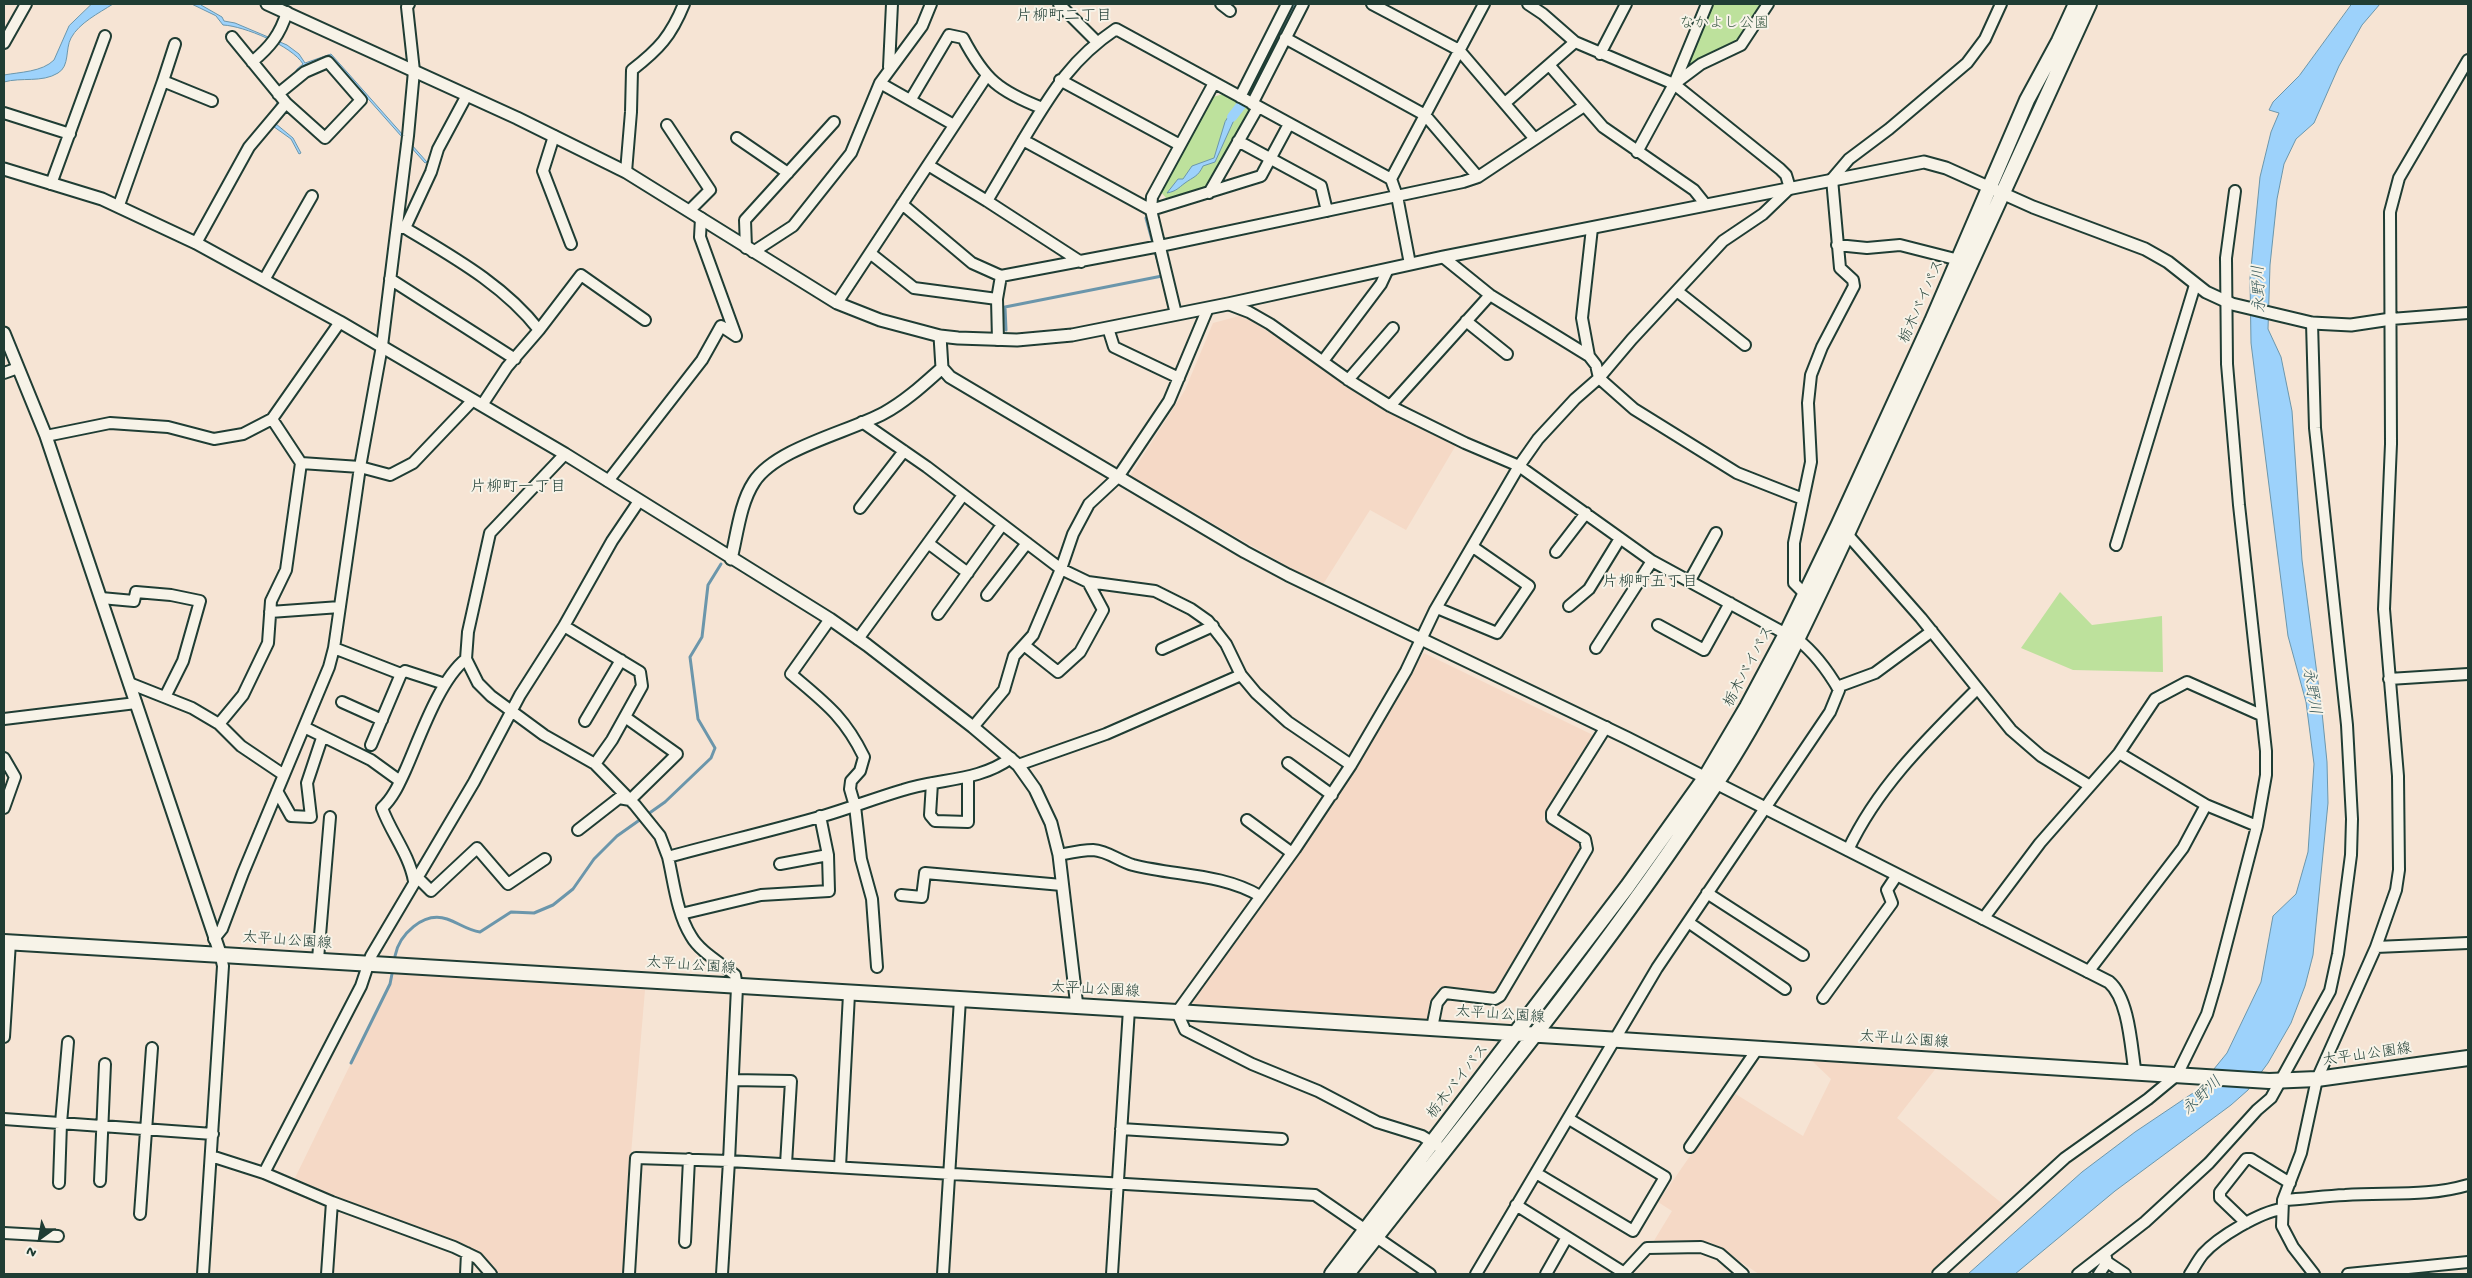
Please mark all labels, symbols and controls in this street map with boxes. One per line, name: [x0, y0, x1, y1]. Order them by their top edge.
district label: 片柳町二丁目: [1016, 8, 1112, 28]
park label: なかよし公園: [1679, 16, 1769, 34]
street label: 栃木バイパス: [1896, 257, 1950, 347]
water label: 永野川: [2251, 265, 2271, 313]
district label: 片柳町一丁目: [470, 479, 566, 499]
district label: 片柳町五丁目: [1602, 574, 1698, 594]
street label: 栃木バイパス: [1721, 623, 1779, 711]
water label: 永野川: [2297, 666, 2323, 716]
street label: 太平山公園線: [241, 930, 333, 954]
street label: 太平山公園線: [645, 955, 737, 979]
street label: 太平山公園線: [1050, 980, 1140, 1002]
street label: 太平山公園線: [1454, 1004, 1546, 1028]
street label: 太平山公園線: [1858, 1029, 1950, 1053]
street label: 栃木バイパス: [1424, 1041, 1494, 1123]
street label: 太平山公園線: [2321, 1041, 2413, 1071]
water label: 永野川: [2179, 1073, 2227, 1121]
north arrow: [15, 1213, 65, 1263]
text: N: [23, 1242, 40, 1261]

